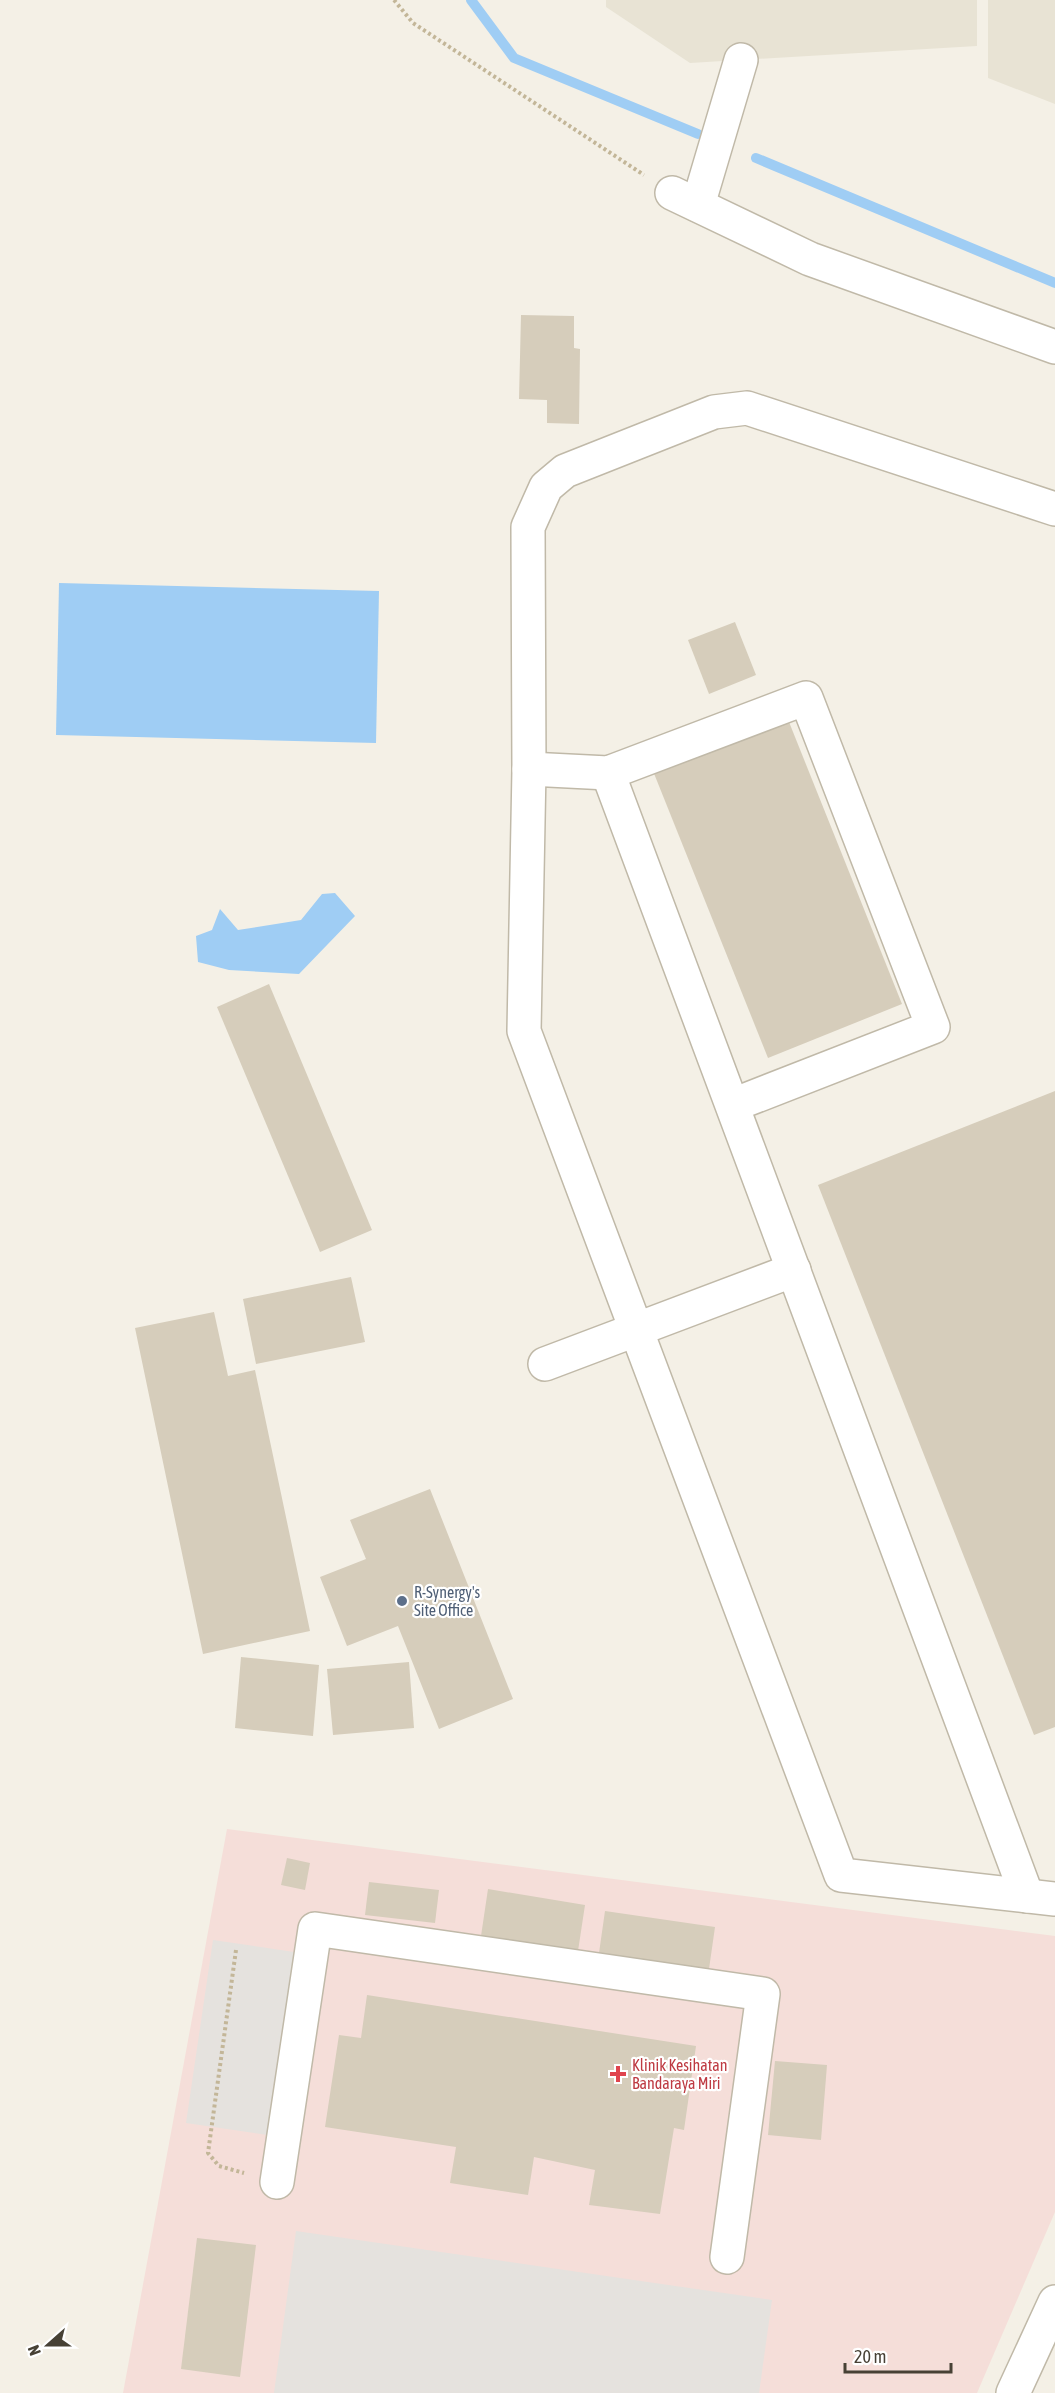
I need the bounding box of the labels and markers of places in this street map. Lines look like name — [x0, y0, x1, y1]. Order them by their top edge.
place label: R-Synergy's Site Office — [414, 1583, 481, 1619]
marker: R-Synergy's Site Office — [395, 1594, 409, 1608]
place label: Klinik Kesihatan Bandaraya Miri — [632, 2056, 728, 2093]
marker: Klinik Kesihatan Bandaraya Miri — [609, 2065, 627, 2083]

